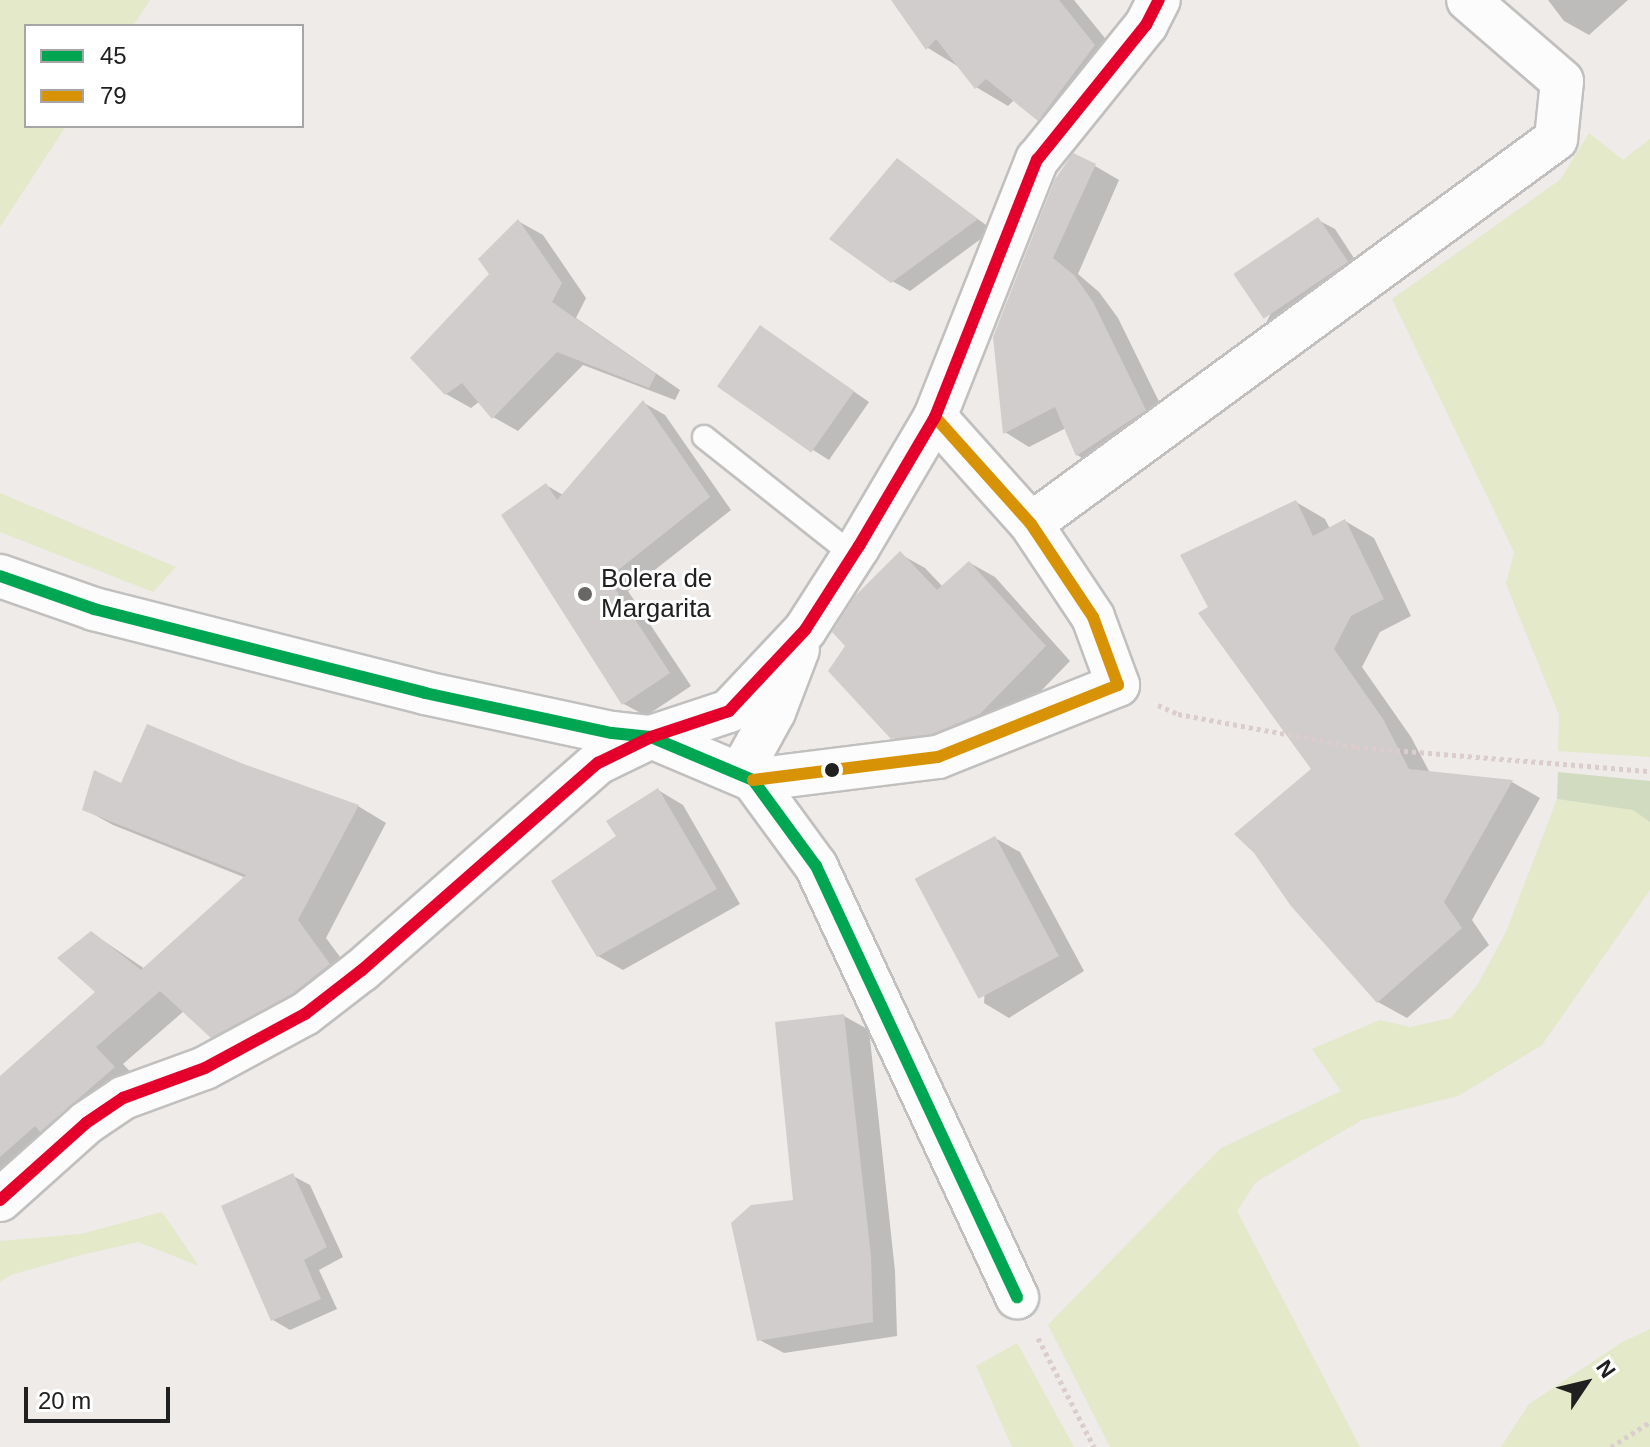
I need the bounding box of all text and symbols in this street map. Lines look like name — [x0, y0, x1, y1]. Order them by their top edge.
legend — [24, 24, 304, 128]
text: 45 — [100, 42, 127, 69]
text: 79 — [100, 82, 127, 109]
place label: Bolera de Margarita — [601, 563, 712, 624]
marker: Bolera de Margarita — [576, 585, 594, 603]
unlabelled marker — [824, 762, 840, 778]
north arrow — [1546, 1343, 1626, 1423]
text: N — [1591, 1355, 1621, 1383]
scale bar — [28, 1371, 174, 1421]
text: 20 m — [38, 1387, 91, 1414]

